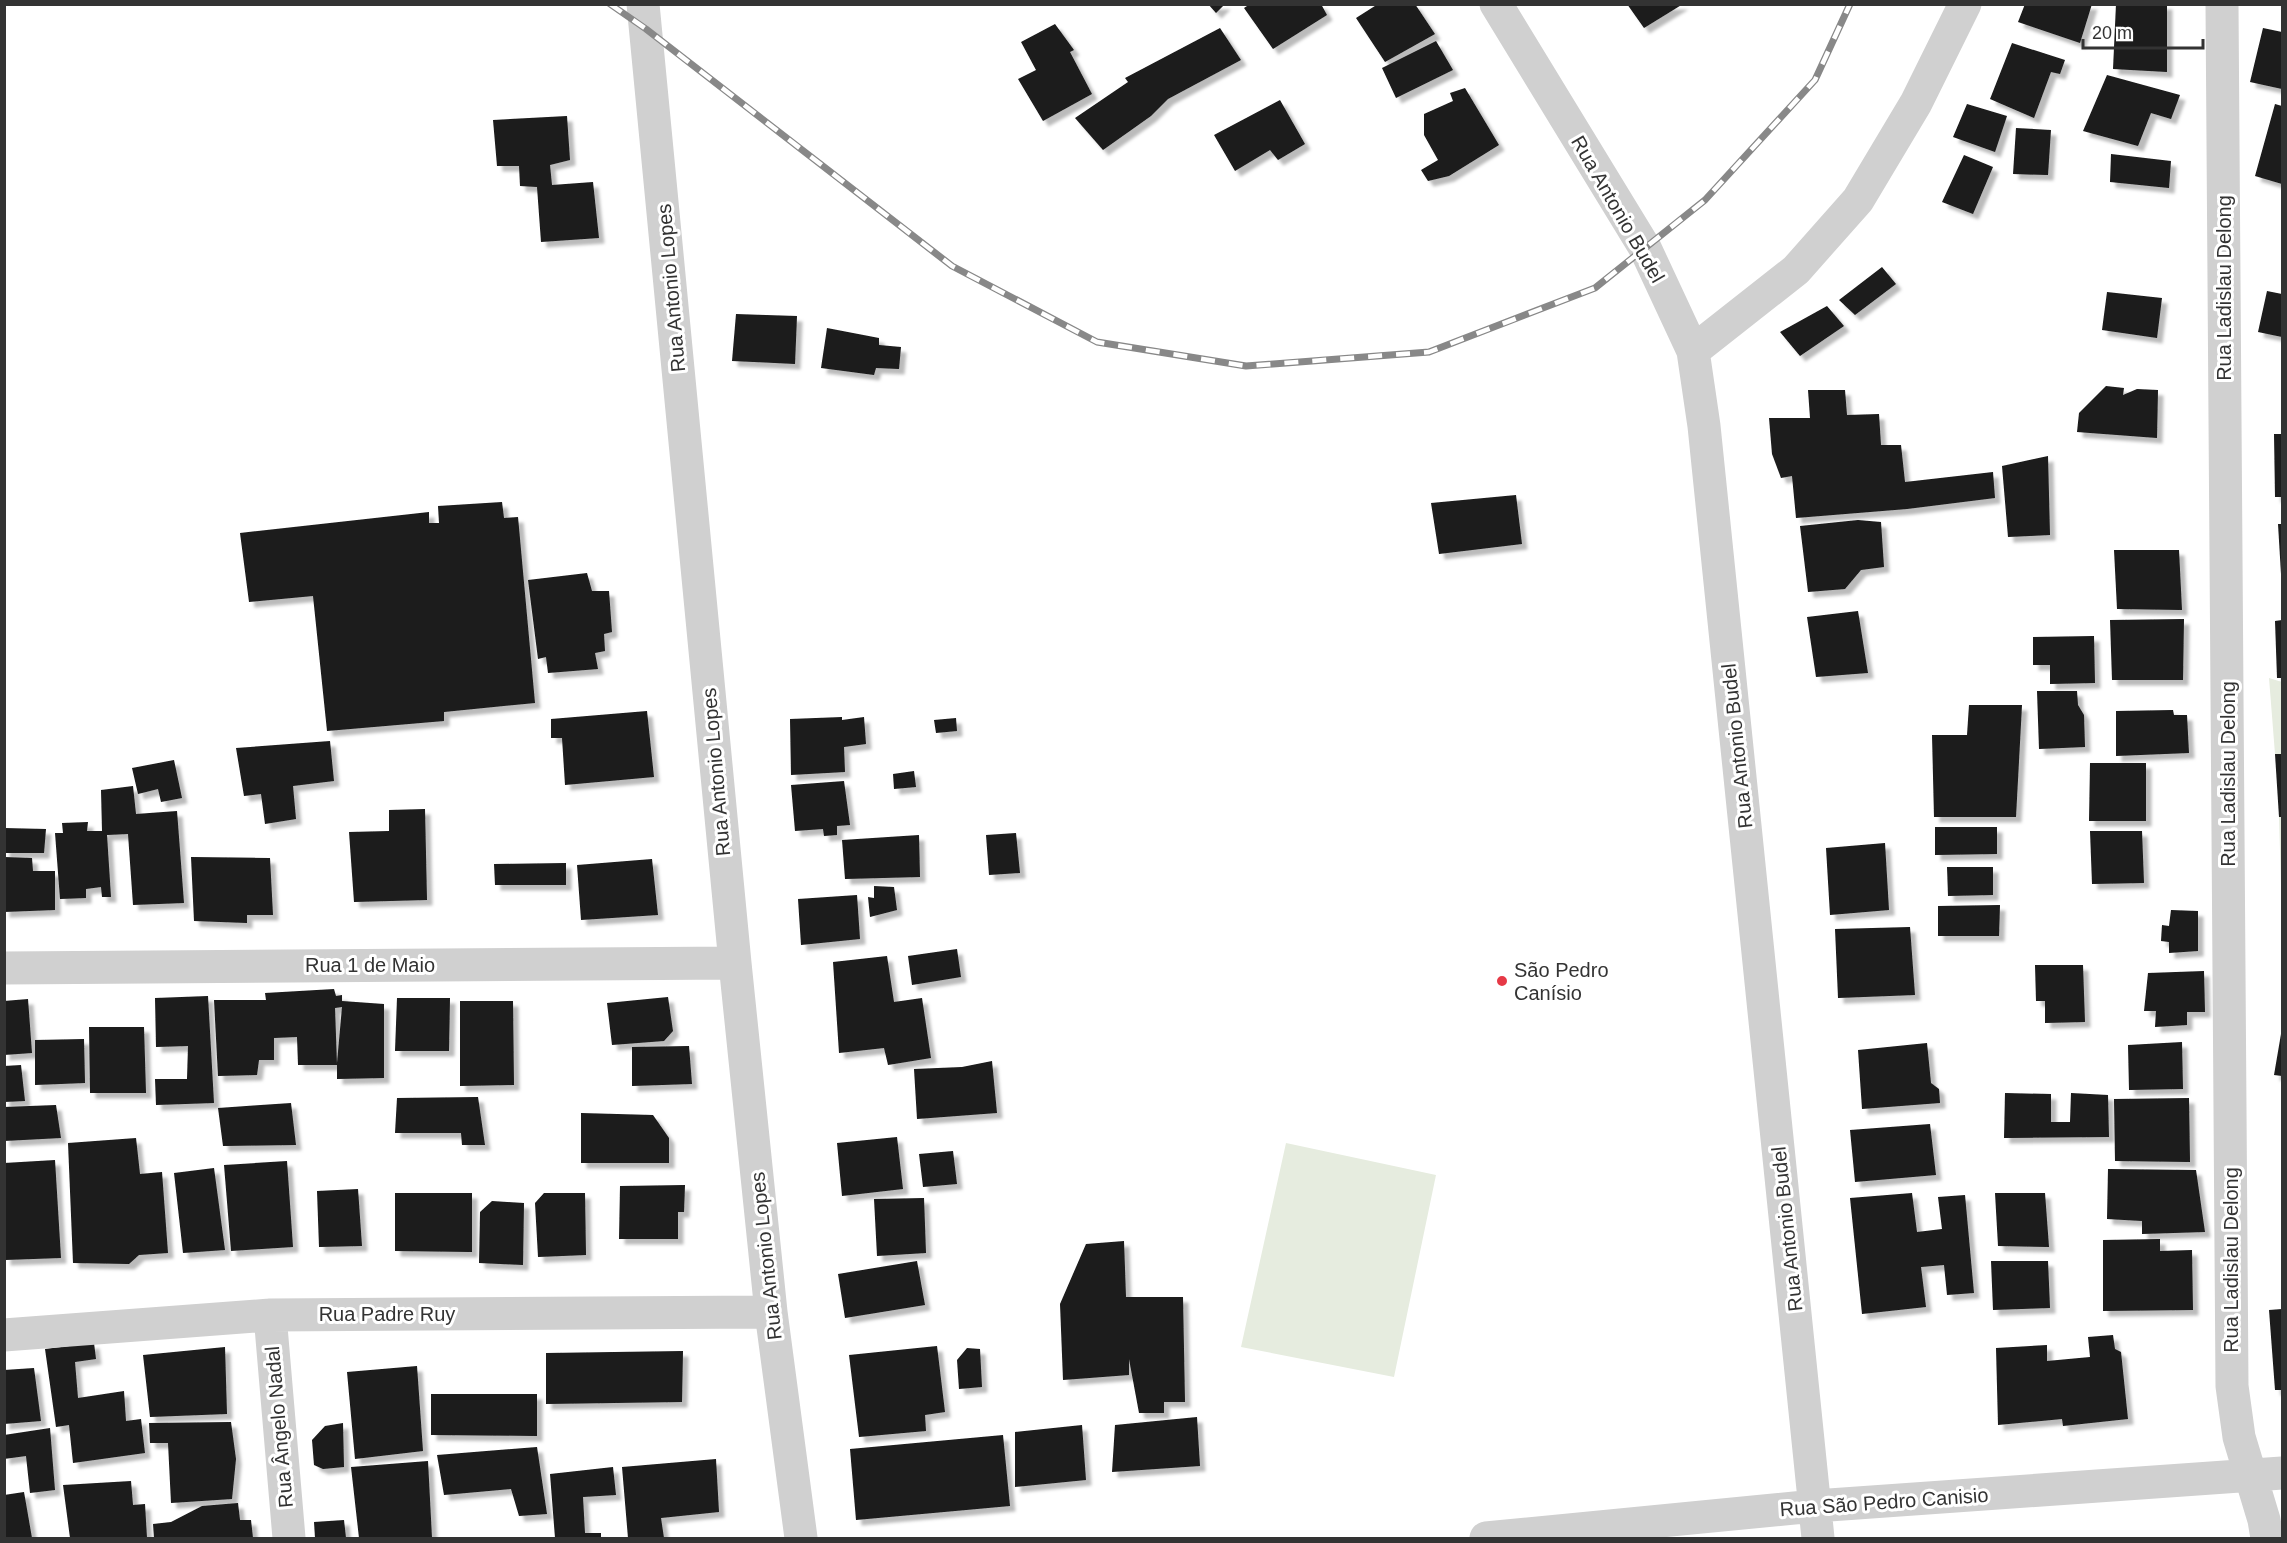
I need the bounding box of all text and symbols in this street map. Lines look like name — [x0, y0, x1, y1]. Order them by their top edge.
scale bar — [2083, 12, 2203, 50]
text: 20 m — [2092, 23, 2132, 43]
street label: Rua Antonio Budel — [1567, 132, 1669, 286]
street label: Rua Ladislau Delong — [2213, 195, 2235, 381]
street label: Rua Antonio Lopes — [653, 203, 689, 373]
street label: Rua Antonio Budel — [1717, 662, 1757, 830]
street label: Rua Ladislau Delong — [2217, 681, 2239, 867]
street label: Rua Antonio Lopes — [698, 687, 734, 857]
street label: Rua 1 de Maio — [305, 954, 435, 976]
place label: São Pedro Canísio — [1514, 959, 1609, 1004]
marker: São Pedro Canísio — [1495, 974, 1509, 988]
street label: Rua Antonio Budel — [1767, 1145, 1807, 1313]
street label: Rua Ladislau Delong — [2220, 1167, 2242, 1353]
street label: Rua Antonio Lopes — [746, 1171, 786, 1341]
street label: Rua Padre Ruy — [319, 1303, 455, 1325]
street label: Rua Ângelo Nadal — [261, 1345, 297, 1509]
street label: Rua São Pedro Canisio — [1779, 1484, 1989, 1520]

